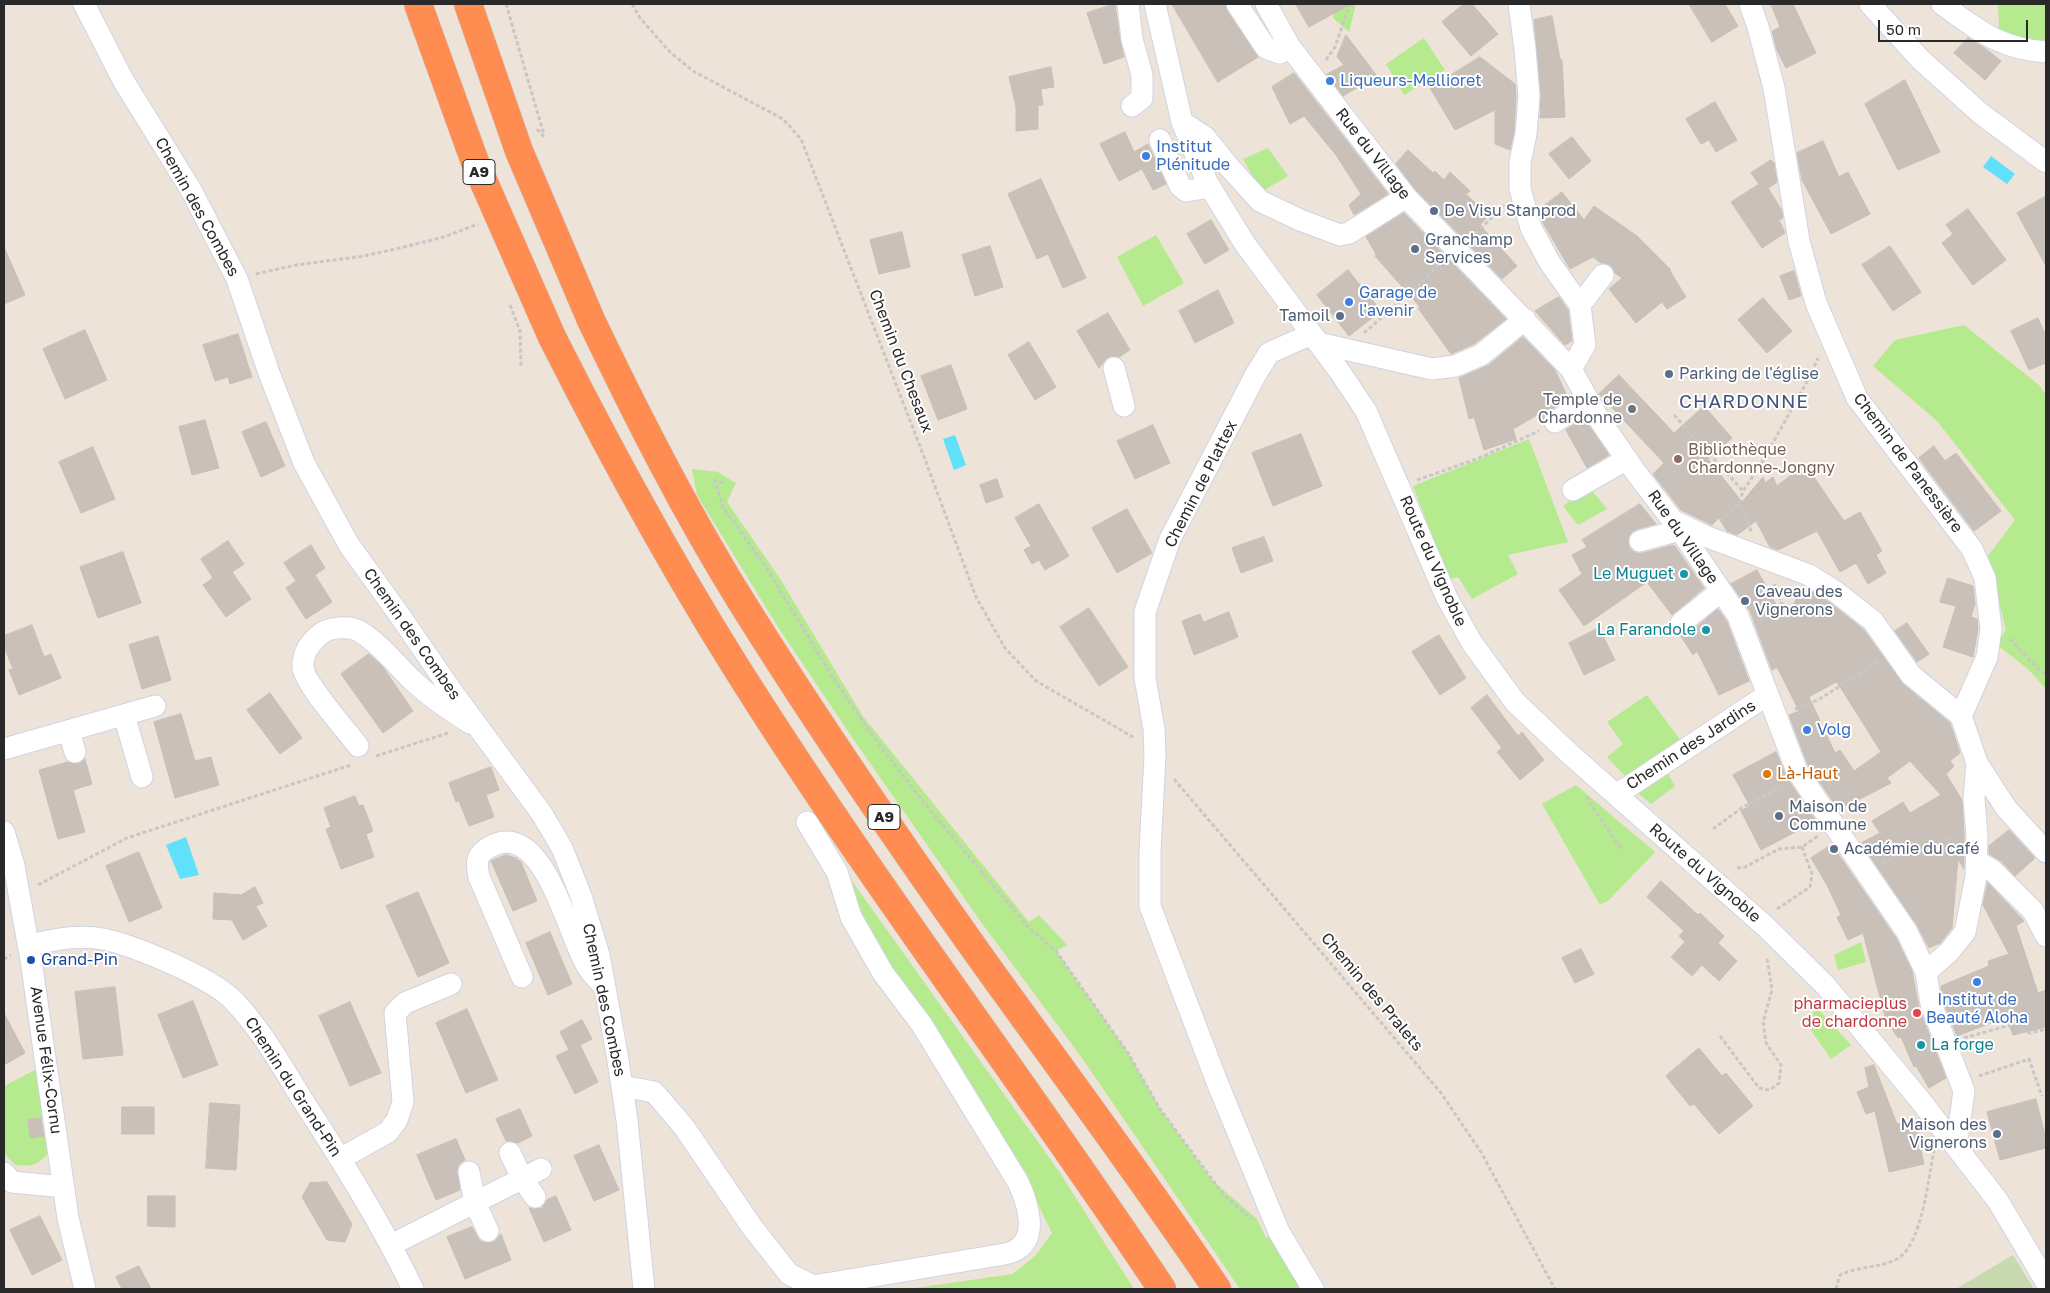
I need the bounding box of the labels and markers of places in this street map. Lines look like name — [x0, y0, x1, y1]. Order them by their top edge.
place label: Liqueurs-Mellioret — [1340, 71, 1482, 91]
marker: Liqueurs-Mellioret — [1324, 75, 1336, 87]
place label: Institut Plénitude — [1156, 137, 1230, 175]
marker: Institut Plénitude — [1140, 150, 1152, 162]
place label: De Visu Stanprod — [1444, 201, 1576, 221]
marker: De Visu Stanprod — [1428, 205, 1440, 217]
place label: Granchamp Services — [1425, 230, 1513, 268]
marker: Granchamp Services — [1409, 243, 1421, 255]
place label: Garage de l'avenir — [1359, 283, 1437, 321]
marker: Garage de l'avenir — [1343, 296, 1355, 308]
place label: Tamoil — [1279, 306, 1330, 326]
marker: Tamoil — [1334, 310, 1346, 322]
place label: Parking de l'église — [1679, 364, 1819, 384]
marker: Parking de l'église — [1663, 368, 1675, 380]
place label: Temple de Chardonne — [1538, 390, 1622, 428]
marker: Temple de Chardonne — [1626, 403, 1638, 415]
place label: Bibliothèque Chardonne-Jongny — [1688, 440, 1835, 478]
marker: Bibliothèque Chardonne-Jongny — [1672, 453, 1684, 465]
place label: Le Muguet — [1593, 564, 1674, 584]
marker: Le Muguet — [1678, 568, 1690, 580]
place label: Caveau des Vignerons — [1755, 582, 1843, 620]
marker: Caveau des Vignerons — [1739, 595, 1751, 607]
place label: La Farandole — [1597, 620, 1696, 640]
marker: La Farandole — [1700, 624, 1712, 636]
place label: Volg — [1817, 720, 1851, 740]
marker: Volg — [1801, 724, 1813, 736]
place label: Là-Haut — [1777, 764, 1839, 784]
marker: Là-Haut — [1761, 768, 1773, 780]
place label: Maison de Commune — [1789, 797, 1867, 835]
marker: Maison de Commune — [1773, 810, 1785, 822]
place label: Académie du café — [1844, 839, 1979, 859]
marker: Académie du café — [1828, 843, 1840, 855]
place label: Grand-Pin — [41, 950, 118, 970]
marker: Grand-Pin — [25, 954, 37, 966]
marker: Institut de Beauté Aloha — [1971, 976, 1983, 988]
place label: Institut de Beauté Aloha — [1926, 990, 2028, 1028]
place label: pharmacieplus de chardonne — [1793, 994, 1907, 1032]
marker: pharmacieplus de chardonne — [1911, 1007, 1923, 1019]
place label: La forge — [1931, 1035, 1994, 1055]
marker: La forge — [1915, 1039, 1927, 1051]
place label: Maison des Vignerons — [1900, 1115, 1987, 1153]
marker: Maison des Vignerons — [1991, 1128, 2003, 1140]

